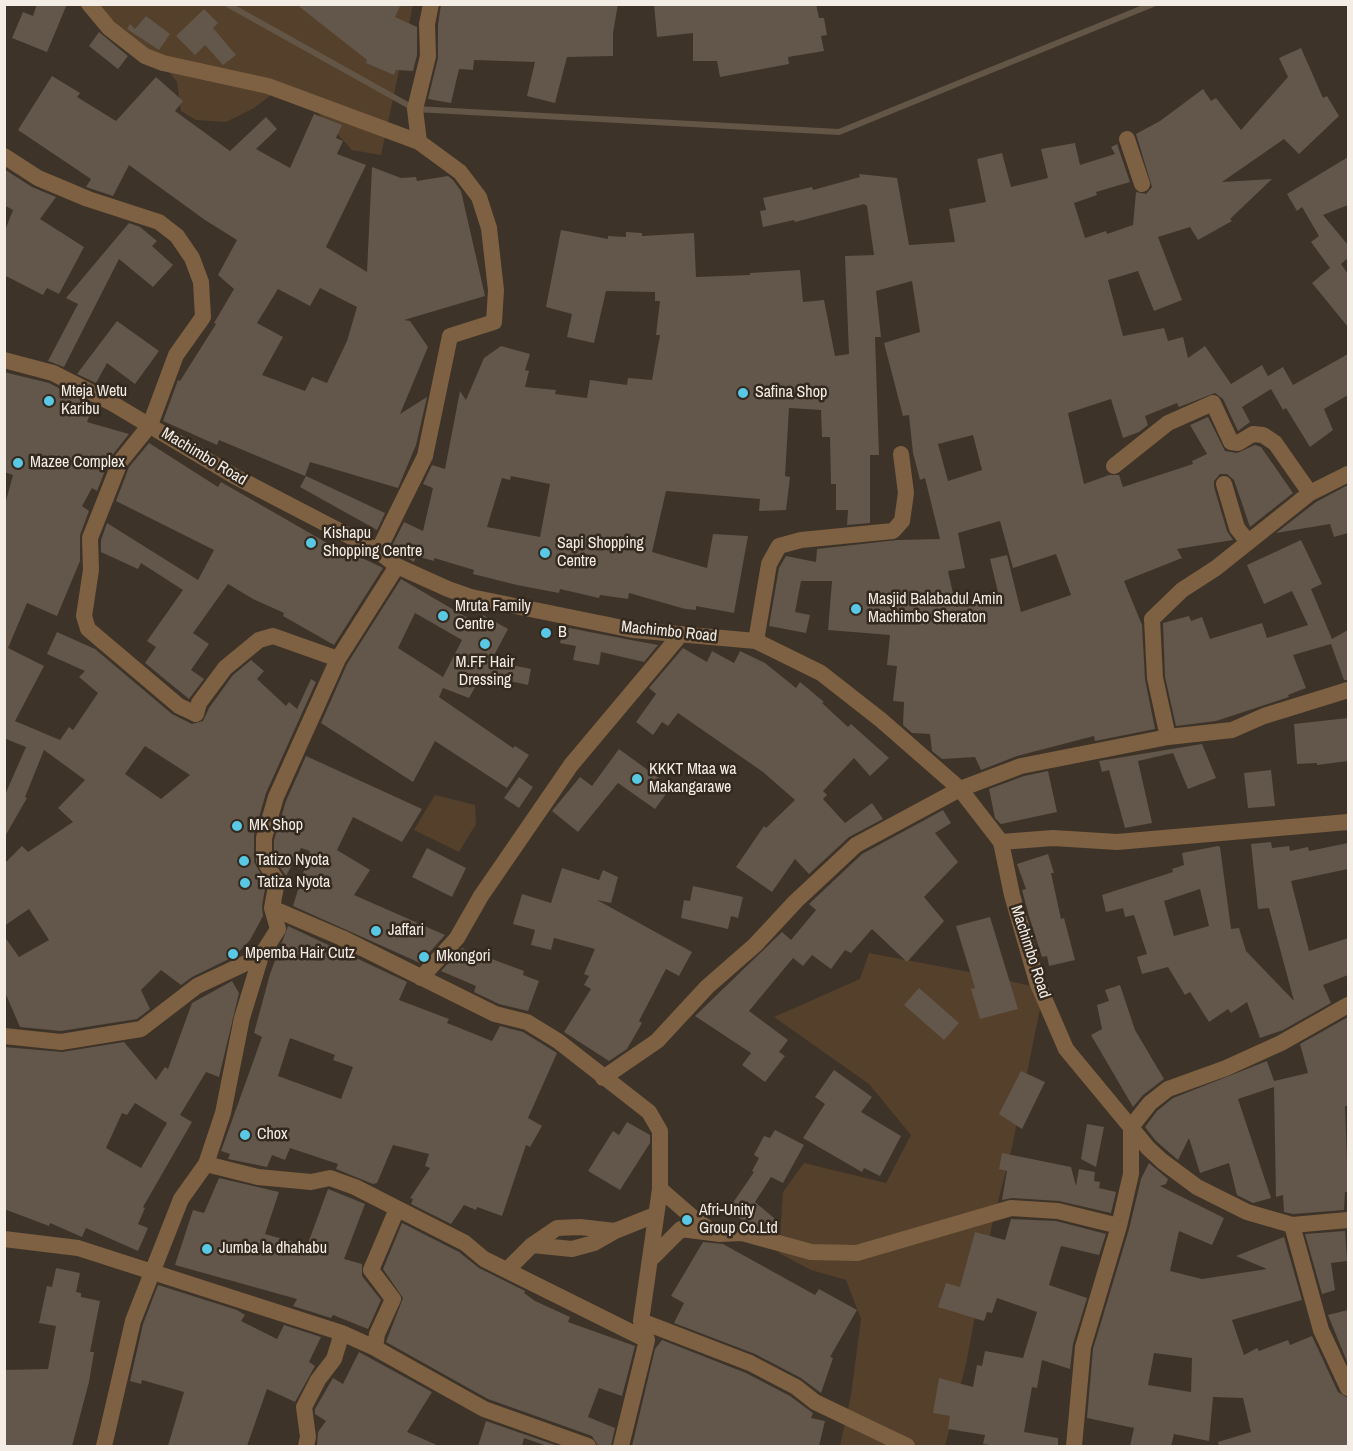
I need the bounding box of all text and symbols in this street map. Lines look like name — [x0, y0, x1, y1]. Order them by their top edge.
place label: Mteja Wetu Karibu — [61, 382, 127, 420]
place label: Safina Shop — [755, 383, 827, 403]
marker: Safina Shop — [736, 386, 750, 400]
marker: Mteja Wetu Karibu — [42, 394, 56, 408]
street label: Machimbo Road — [158, 424, 250, 490]
place label: Mazee Complex — [30, 453, 125, 473]
marker: Mazee Complex — [11, 456, 25, 470]
place label: Kishapu Shopping Centre — [323, 524, 422, 562]
place label: Sapi Shopping Centre — [557, 534, 644, 572]
marker: Kishapu Shopping Centre — [304, 536, 318, 550]
marker: Sapi Shopping Centre — [538, 546, 552, 560]
place label: Masjid Balabadul Amin Machimbo Sheraton — [868, 590, 1003, 628]
place label: Mruta Family Centre — [455, 597, 531, 635]
marker: Masjid Balabadul Amin Machimbo Sheraton — [849, 602, 863, 616]
marker: Mruta Family Centre — [436, 609, 450, 623]
street label: Machimbo Road — [620, 617, 718, 647]
place label: B — [558, 623, 567, 643]
marker: B — [539, 626, 553, 640]
marker: M.FF Hair Dressing — [478, 637, 492, 651]
place label: M.FF Hair Dressing — [455, 653, 515, 691]
place label: KKKT Mtaa wa Makangarawe — [649, 760, 737, 798]
marker: KKKT Mtaa wa Makangarawe — [630, 772, 644, 786]
place label: MK Shop — [249, 816, 303, 836]
marker: MK Shop — [230, 819, 244, 833]
place label: Tatizo Nyota — [256, 851, 329, 871]
marker: Tatizo Nyota — [237, 854, 251, 868]
place label: Tatiza Nyota — [257, 873, 330, 893]
marker: Tatiza Nyota — [238, 876, 252, 890]
street label: Machimbo Road — [1006, 903, 1054, 1001]
place label: Jaffari — [388, 921, 424, 941]
marker: Jaffari — [369, 924, 383, 938]
place label: Mpemba Hair Cutz — [245, 944, 355, 964]
marker: Mpemba Hair Cutz — [226, 947, 240, 961]
place label: Mkongori — [436, 947, 491, 967]
marker: Mkongori — [417, 950, 431, 964]
place label: Chox — [257, 1125, 288, 1145]
marker: Chox — [238, 1128, 252, 1142]
place label: Afri-Unity Group Co.Ltd — [699, 1201, 778, 1239]
marker: Afri-Unity Group Co.Ltd — [680, 1213, 694, 1227]
place label: Jumba la dhahabu — [219, 1239, 327, 1259]
marker: Jumba la dhahabu — [200, 1242, 214, 1256]

